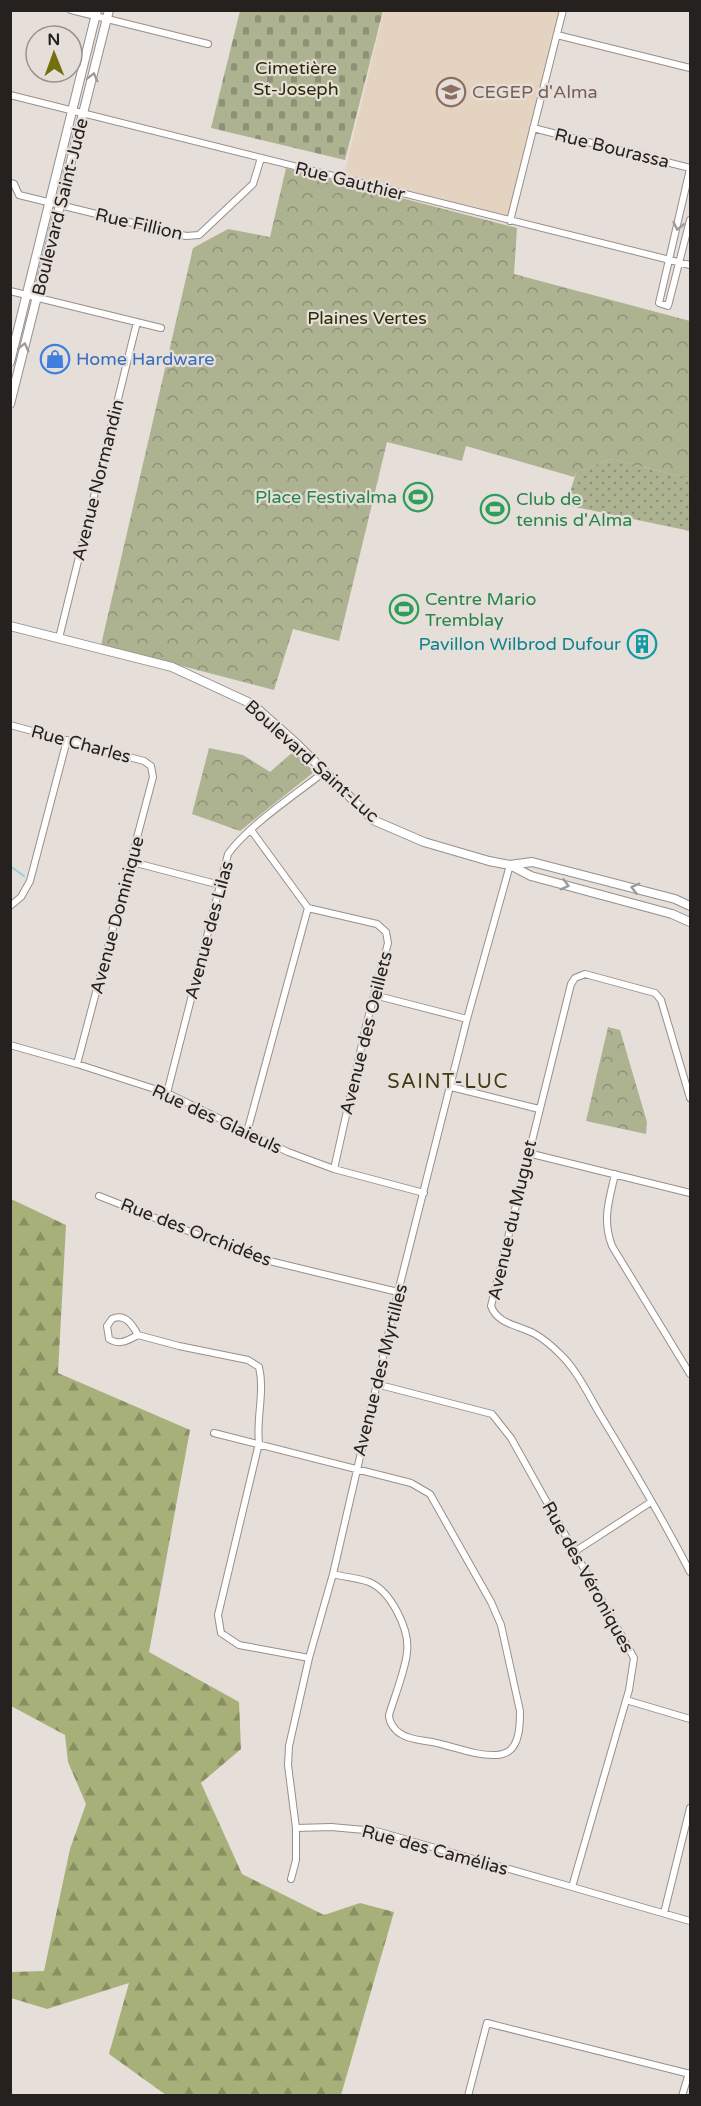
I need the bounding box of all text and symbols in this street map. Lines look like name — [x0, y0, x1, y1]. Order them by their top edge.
north arrow — [24, 24, 84, 84]
text: N — [47, 30, 60, 50]
park label: Cimetière St-Joseph — [253, 57, 339, 100]
one-way arrow — [85, 72, 98, 82]
school or university icon: CEGEP d'Alma — [435, 76, 467, 108]
place label: CEGEP d'Alma — [472, 81, 598, 103]
street label: Boulevard Saint-Jude — [27, 116, 93, 298]
street label: Rue Bourassa — [552, 123, 672, 173]
street label: Rue Gauthier — [293, 157, 407, 205]
street label: Rue Fillion — [93, 203, 185, 245]
one-way arrow — [672, 220, 685, 230]
park label: Plaines Vertes — [307, 307, 427, 329]
one-way arrow — [17, 343, 30, 353]
shop icon: Home Hardware — [39, 343, 71, 375]
place label: Home Hardware — [76, 348, 214, 370]
street label: Avenue Normandin — [67, 397, 129, 563]
sports icon: Place Festivalma — [402, 481, 434, 513]
place label: Place Festivalma — [255, 486, 397, 508]
place label: Club de tennis d'Alma — [516, 488, 632, 531]
sports icon: Club de tennis d'Alma — [479, 493, 511, 525]
place label: Centre Mario Tremblay — [425, 588, 536, 631]
sports icon: Centre Mario Tremblay — [388, 593, 420, 625]
building icon: Pavillon Wilbrod Dufour — [626, 628, 658, 660]
place label: Pavillon Wilbrod Dufour — [418, 633, 621, 655]
street label: Boulevard Saint-Luc — [240, 695, 384, 827]
street label: Rue Charles — [29, 720, 133, 768]
street label: Avenue Dominique — [85, 834, 149, 996]
street label: Avenue des Lilas — [180, 859, 238, 1001]
one-way arrow — [559, 878, 570, 890]
one-way arrow — [630, 883, 640, 896]
street label: Avenue des Oeillets — [335, 949, 397, 1117]
district label: SAINT-LUC — [387, 1070, 509, 1094]
street label: Rue des Glaieuls — [149, 1079, 285, 1159]
street label: Avenue du Muguet — [483, 1138, 541, 1302]
street label: Rue des Orchidées — [117, 1193, 275, 1271]
street label: Avenue des Myrtilles — [348, 1282, 412, 1458]
street label: Rue des Véroniques — [537, 1498, 639, 1656]
street label: Rue des Camélias — [359, 1820, 511, 1880]

